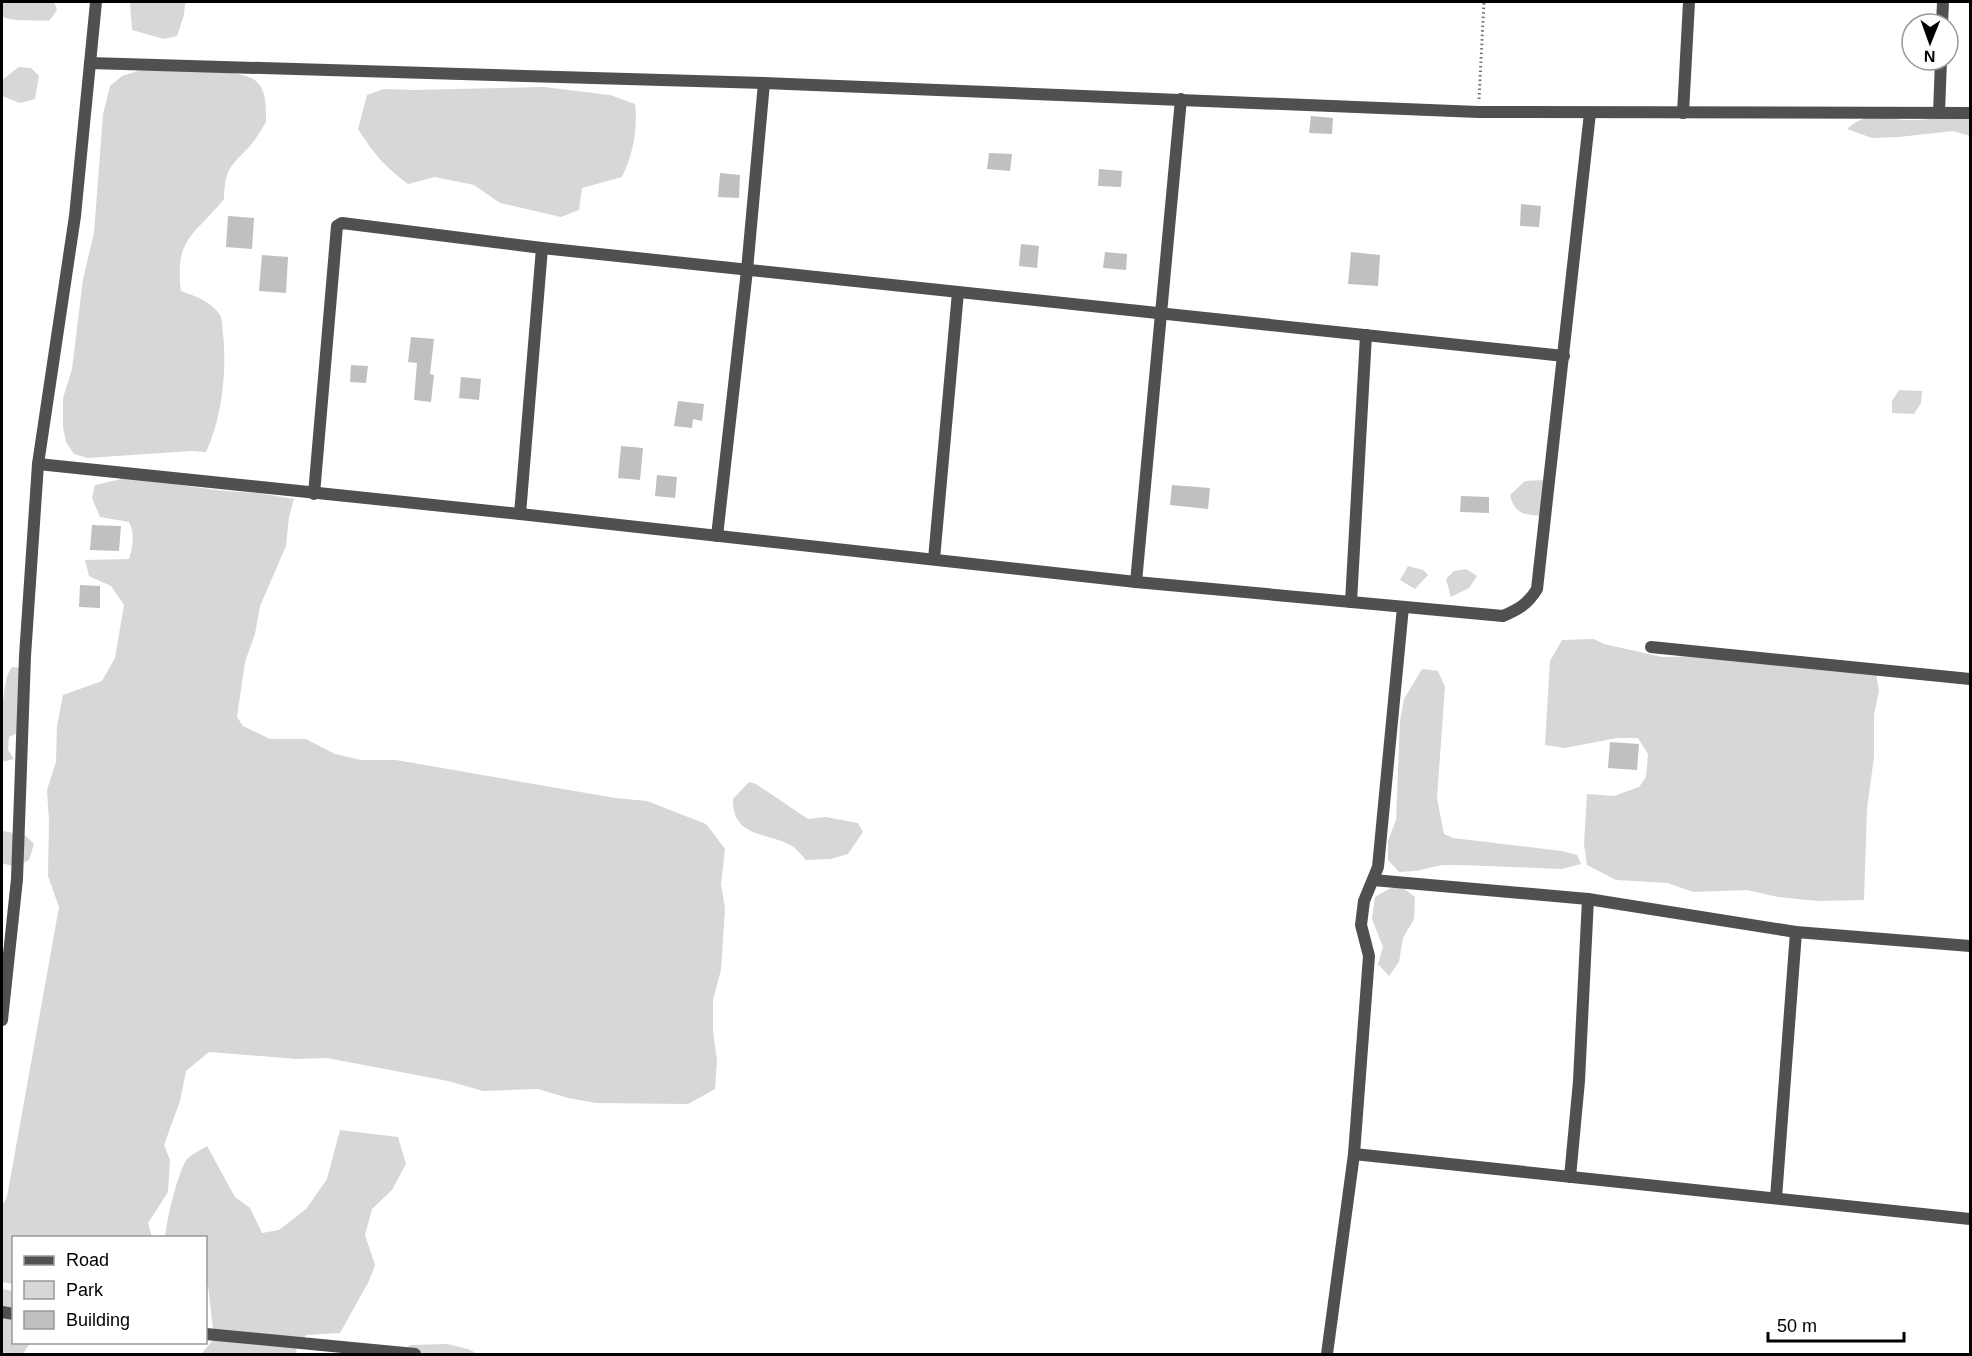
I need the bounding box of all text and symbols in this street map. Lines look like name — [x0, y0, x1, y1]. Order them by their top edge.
north arrow — [1900, 12, 1960, 72]
text: N — [1924, 48, 1936, 65]
legend — [12, 1236, 207, 1344]
text: Road — [66, 1250, 109, 1270]
text: Park — [66, 1280, 104, 1300]
scale bar — [1768, 1305, 1904, 1343]
text: Building — [66, 1310, 130, 1330]
text: 50 m — [1777, 1316, 1817, 1336]

